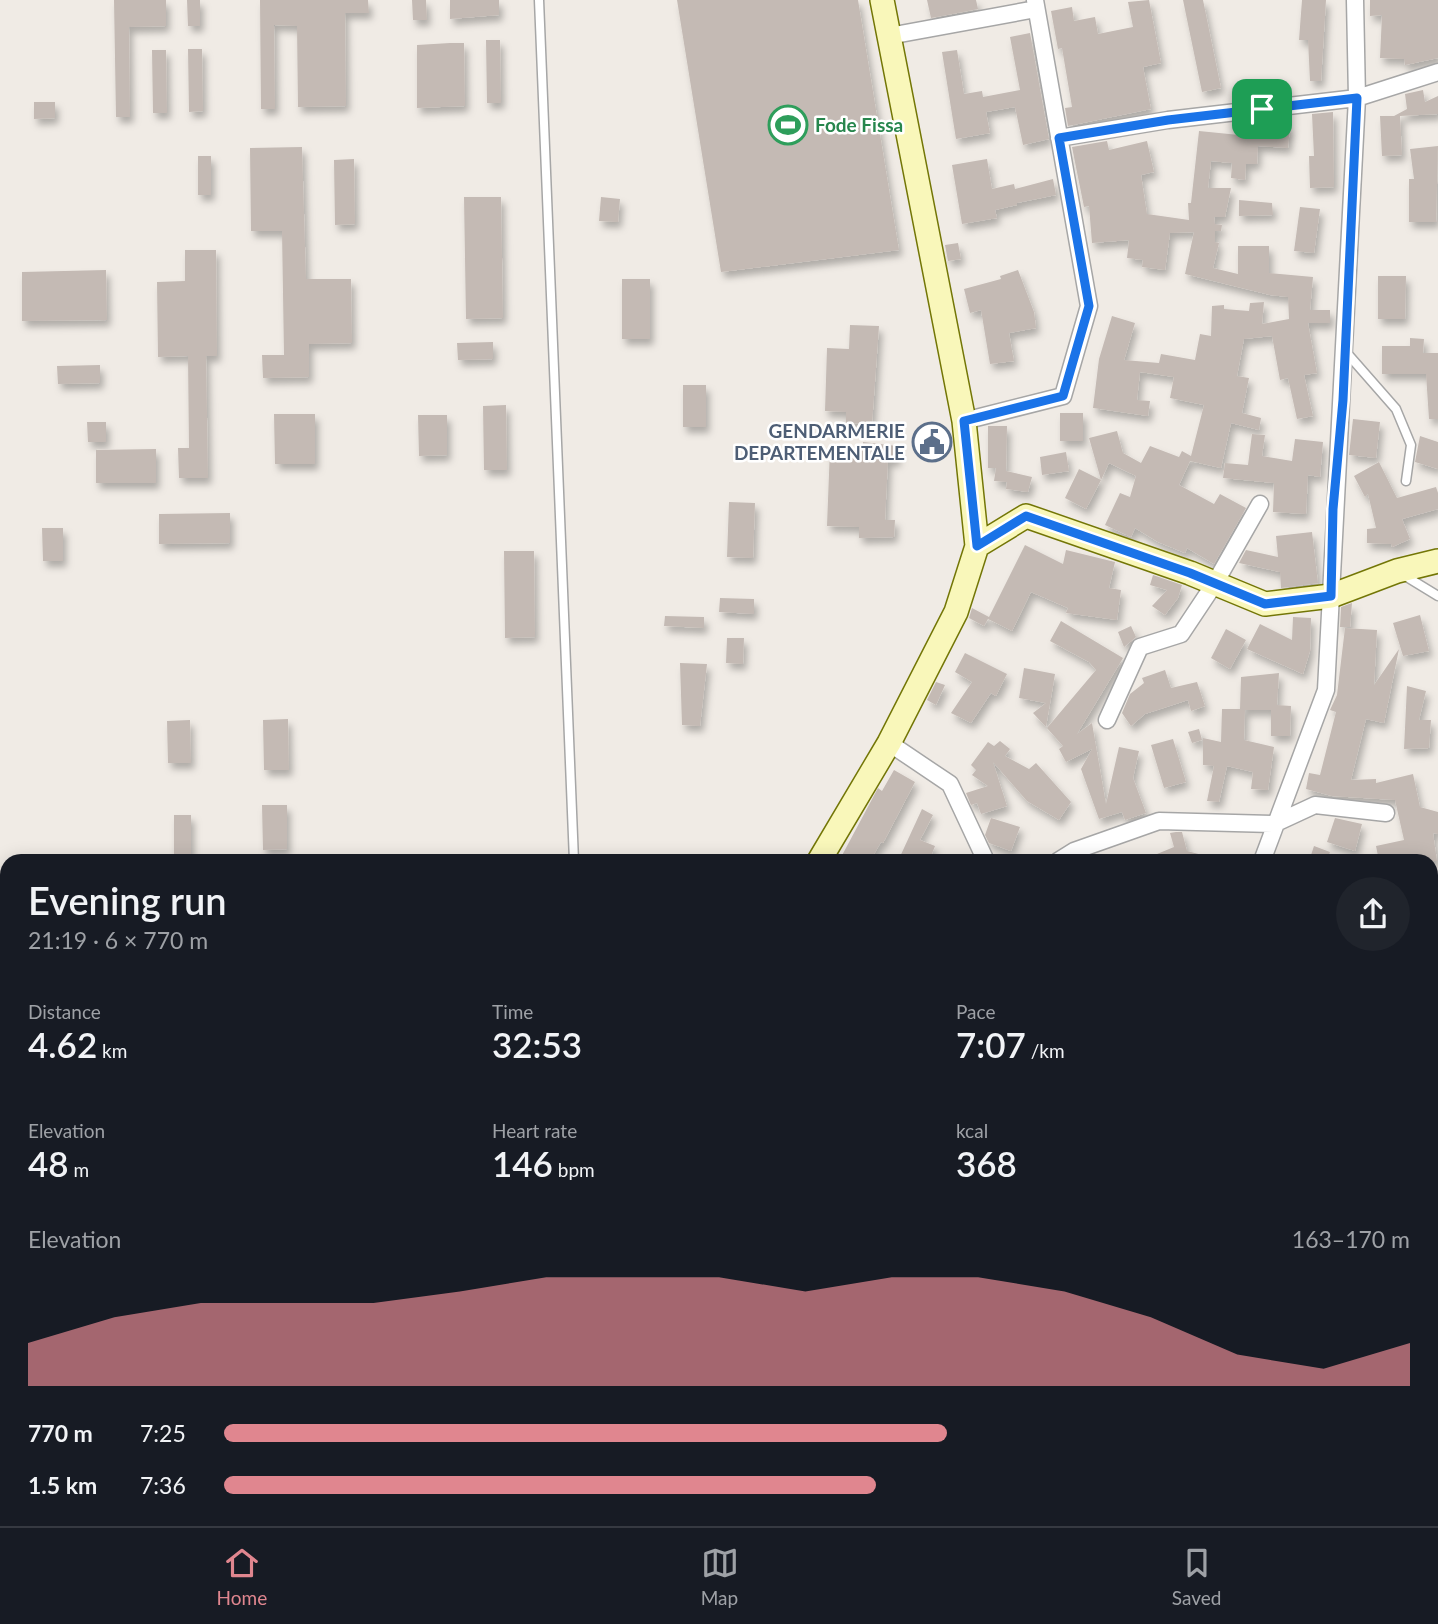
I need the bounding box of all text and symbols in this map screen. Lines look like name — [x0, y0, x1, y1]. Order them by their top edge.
pin — [1232, 79, 1292, 139]
icon: arrive — [1243, 90, 1281, 128]
sports icon: Fode Fissa — [767, 104, 809, 146]
place label: Fode Fissa — [815, 113, 903, 136]
place label: GENDARMERIE DEPARTEMENTALE — [734, 419, 905, 464]
public building icon: GENDARMERIE DEPARTEMENTALE — [911, 421, 953, 463]
text: Evening run — [28, 877, 227, 923]
button: share — [1336, 877, 1410, 951]
text: 21:19 · 6 × 770 m — [28, 926, 208, 954]
text: Distance — [28, 1000, 101, 1023]
text: Time — [492, 1000, 533, 1023]
text: Pace — [956, 1000, 995, 1023]
text: 4.62 — [28, 1023, 97, 1065]
text: 32:53 — [492, 1023, 582, 1065]
text: 7:07 — [956, 1023, 1026, 1065]
text: km — [97, 1039, 127, 1062]
text: /km — [1026, 1039, 1065, 1062]
text: Elevation — [28, 1119, 105, 1142]
text: Heart rate — [492, 1119, 577, 1142]
text: kcal — [956, 1119, 988, 1142]
text: 48 — [28, 1142, 69, 1184]
text: 146 — [492, 1142, 553, 1184]
text: 368 — [956, 1142, 1017, 1184]
text: m — [69, 1158, 89, 1181]
text: bpm — [553, 1158, 595, 1181]
text: Elevation — [28, 1225, 121, 1253]
text: 163–170 m — [1292, 1225, 1410, 1253]
text: 770 m — [28, 1419, 93, 1447]
text: 7:25 — [140, 1419, 186, 1447]
text: 1.5 km — [28, 1471, 97, 1499]
text: 7:36 — [140, 1471, 186, 1499]
tab: Home — [217, 1544, 267, 1609]
tab: Map — [701, 1544, 739, 1609]
tab: Saved — [1172, 1544, 1221, 1609]

